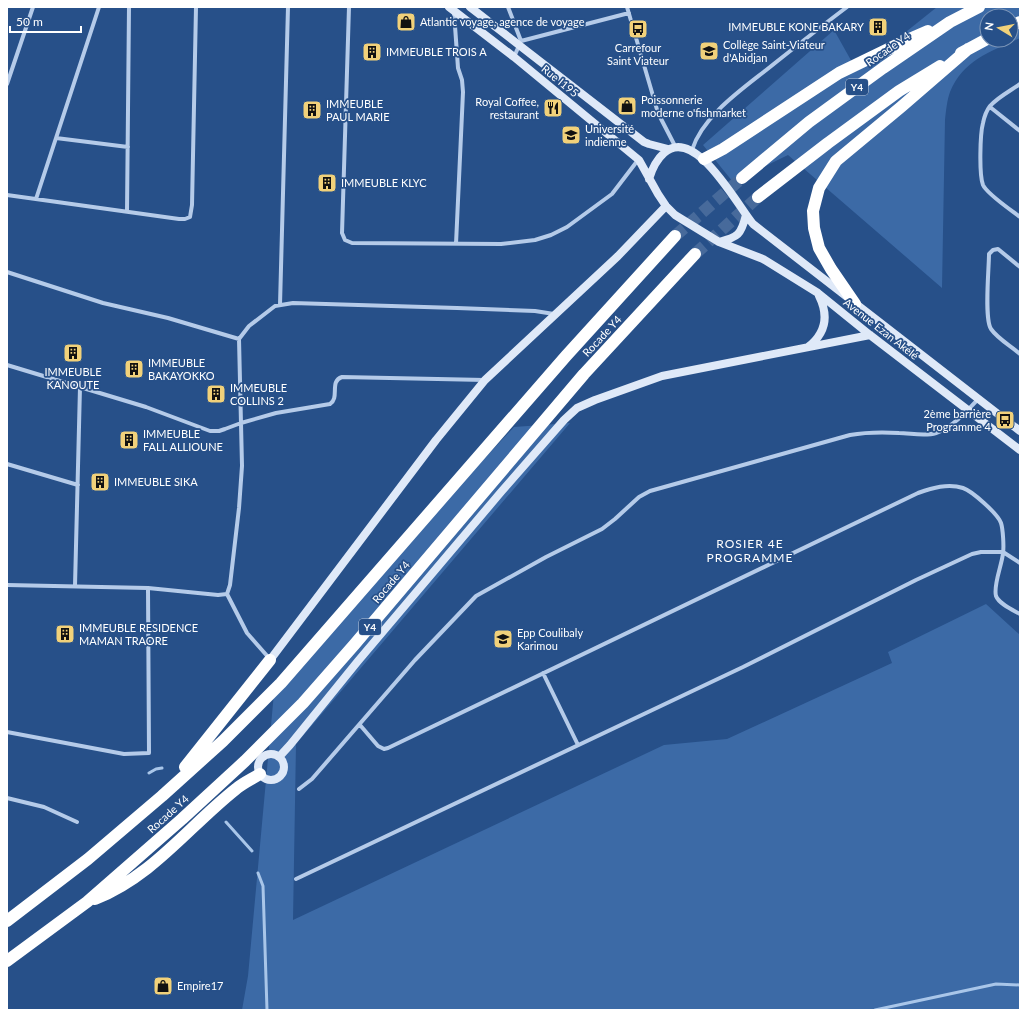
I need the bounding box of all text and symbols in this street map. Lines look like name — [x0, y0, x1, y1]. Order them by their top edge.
scale bar — [10, 8, 81, 34]
north arrow — [979, 8, 1019, 48]
shop icon: Atlantic voyage, agence de voyage — [395, 11, 417, 33]
text: 50 m — [16, 14, 43, 29]
place label: Atlantic voyage, agence de voyage — [420, 15, 585, 28]
building icon: IMMEUBLE KONE BAKARY — [867, 16, 889, 38]
bus stop icon: Carrefour Saint Viateur — [627, 18, 649, 40]
place label: IMMEUBLE KONE BAKARY — [728, 20, 864, 33]
text: N — [982, 21, 996, 31]
street label: Rocade Y4 — [863, 28, 913, 69]
place label: Collège Saint-Viateur d'Abidjan — [723, 38, 825, 64]
school or university icon: Collège Saint-Viateur d'Abidjan — [698, 40, 720, 62]
building icon: IMMEUBLE TROIS A — [361, 41, 383, 63]
place label: Carrefour Saint Viateur — [607, 41, 669, 67]
place label: IMMEUBLE TROIS A — [386, 45, 487, 58]
street label: Rue I195 — [539, 62, 581, 99]
road number: Y4 — [846, 79, 868, 95]
place label: Poissonnerie moderne o'fishmarket — [641, 93, 746, 119]
place label: Royal Coffee, restaurant — [475, 95, 539, 121]
shop icon: Poissonnerie moderne o'fishmarket — [616, 95, 638, 117]
place label: IMMEUBLE PAUL MARIE — [326, 97, 390, 123]
restaurant icon: Royal Coffee, restaurant — [542, 97, 564, 119]
building icon: IMMEUBLE PAUL MARIE — [301, 99, 323, 121]
place label: Université indienne — [585, 122, 634, 148]
school or university icon: Université indienne — [560, 124, 582, 146]
building icon: IMMEUBLE KLYC — [316, 172, 338, 194]
place label: IMMEUBLE KLYC — [341, 176, 427, 189]
street label: Avenue Ezan Akélé — [841, 295, 922, 362]
street label: Rocade Y4 — [579, 312, 624, 359]
building icon: IMMEUBLE KANOUTE — [62, 342, 84, 364]
place label: IMMEUBLE BAKAYOKKO — [148, 356, 215, 382]
building icon: IMMEUBLE BAKAYOKKO — [123, 358, 145, 380]
place label: IMMEUBLE KANOUTE — [44, 365, 102, 391]
place label: IMMEUBLE COLLINS 2 — [230, 381, 287, 407]
building icon: IMMEUBLE COLLINS 2 — [205, 383, 227, 405]
place label: 2ème barrière Programme 4 — [923, 407, 992, 433]
bus stop icon: 2ème barrière Programme 4 — [994, 409, 1016, 431]
place label: IMMEUBLE FALL ALLIOUNE — [143, 427, 223, 453]
building icon: IMMEUBLE FALL ALLIOUNE — [118, 429, 140, 451]
building icon: IMMEUBLE SIKA — [89, 471, 111, 493]
place label: IMMEUBLE SIKA — [114, 475, 198, 488]
district label: ROSIER 4E PROGRAMME — [707, 536, 793, 565]
street label: Rocade Y4 — [369, 557, 412, 605]
road number: Y4 — [359, 619, 381, 635]
place label: IMMEUBLE RESIDENCE MAMAN TRAORE — [79, 621, 198, 647]
building icon: IMMEUBLE RESIDENCE MAMAN TRAORE — [54, 623, 76, 645]
place label: Epp Coulibaly Karimou — [517, 626, 583, 652]
school or university icon: Epp Coulibaly Karimou — [492, 628, 514, 650]
street label: Rocade Y4 — [144, 791, 191, 836]
shop icon: Empire17 — [152, 975, 174, 997]
place label: Empire17 — [177, 979, 223, 992]

